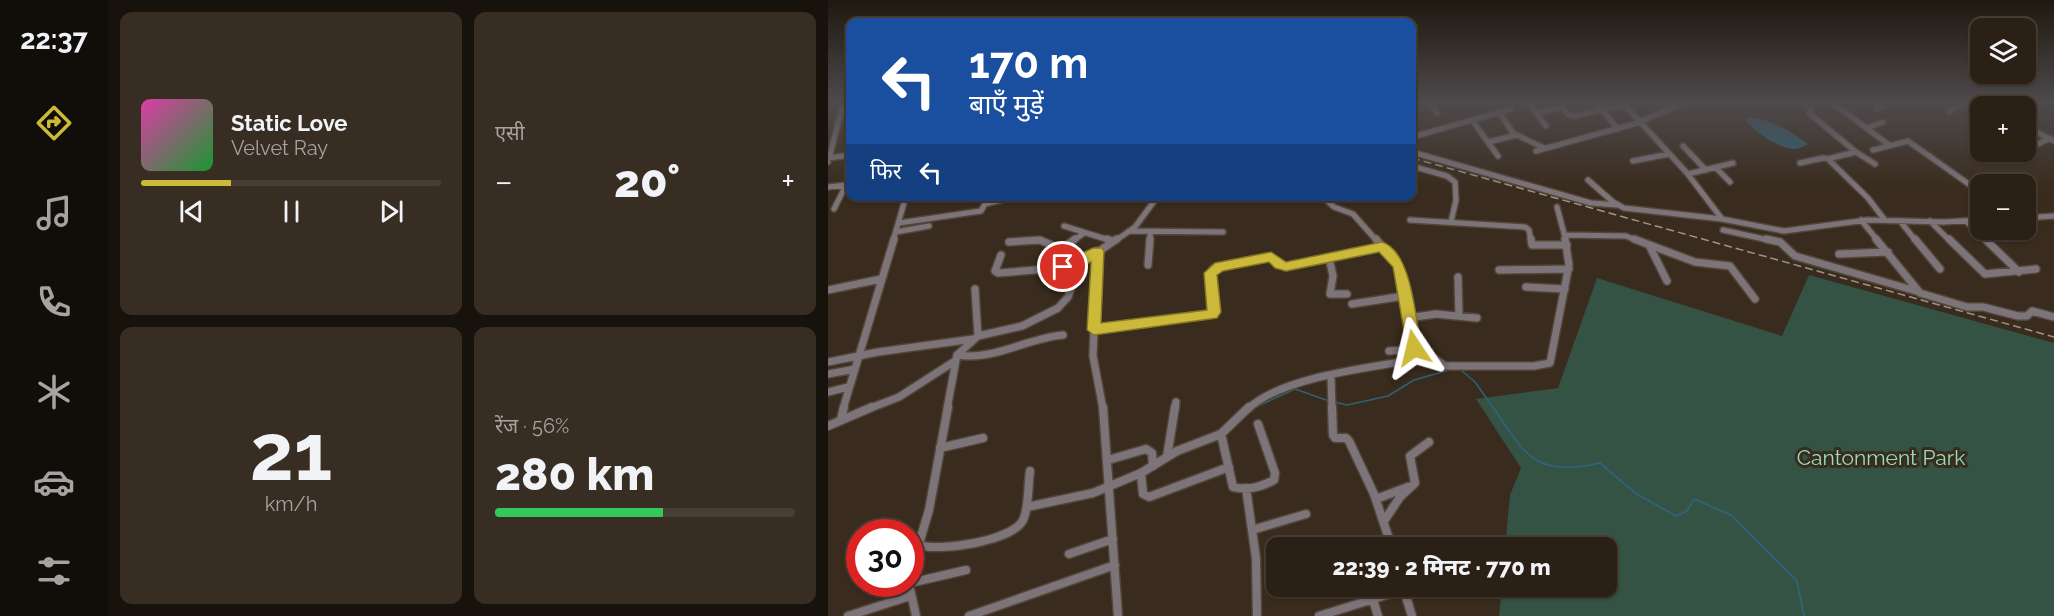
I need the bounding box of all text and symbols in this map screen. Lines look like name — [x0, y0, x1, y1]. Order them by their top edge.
map controls — [1970, 18, 2036, 240]
button: layers — [1970, 18, 2036, 84]
text: 22:37 — [20, 24, 88, 55]
text: 170 m — [969, 39, 1088, 88]
icon: left — [870, 42, 948, 120]
text: बाएँ मुड़ें — [969, 89, 1044, 120]
button: + — [1970, 96, 2036, 162]
icon: directions — [33, 102, 75, 144]
text: Static Love — [231, 110, 348, 136]
text: एसी — [495, 121, 525, 145]
text: Velvet Ray — [231, 136, 328, 160]
text: 20° — [614, 155, 680, 208]
icon: left — [914, 156, 947, 189]
text: फिर — [870, 158, 902, 184]
text: − — [495, 162, 513, 201]
text: + — [781, 162, 795, 201]
button: − — [1970, 174, 2036, 240]
icon: music — [33, 192, 75, 234]
icon: previous — [175, 195, 208, 228]
icon: pause — [275, 195, 308, 228]
icon: next — [375, 195, 408, 228]
pin — [1037, 241, 1088, 292]
icon: arrive — [1046, 250, 1079, 283]
icon: phone — [33, 281, 75, 323]
position arrow — [1382, 316, 1446, 380]
icon: climate — [33, 371, 75, 413]
text: 21 — [250, 407, 332, 498]
text: रेंज · 56% — [495, 414, 569, 438]
park label: Cantonment Park — [1797, 445, 1965, 470]
text: 280 km — [495, 448, 654, 501]
icon: car — [33, 461, 75, 503]
text: km/h — [265, 492, 317, 516]
speed limit sign: 30 — [846, 519, 924, 597]
icon: filters — [33, 550, 75, 592]
text: 22:39 · 2 मिनट · 770 m — [1332, 554, 1551, 580]

